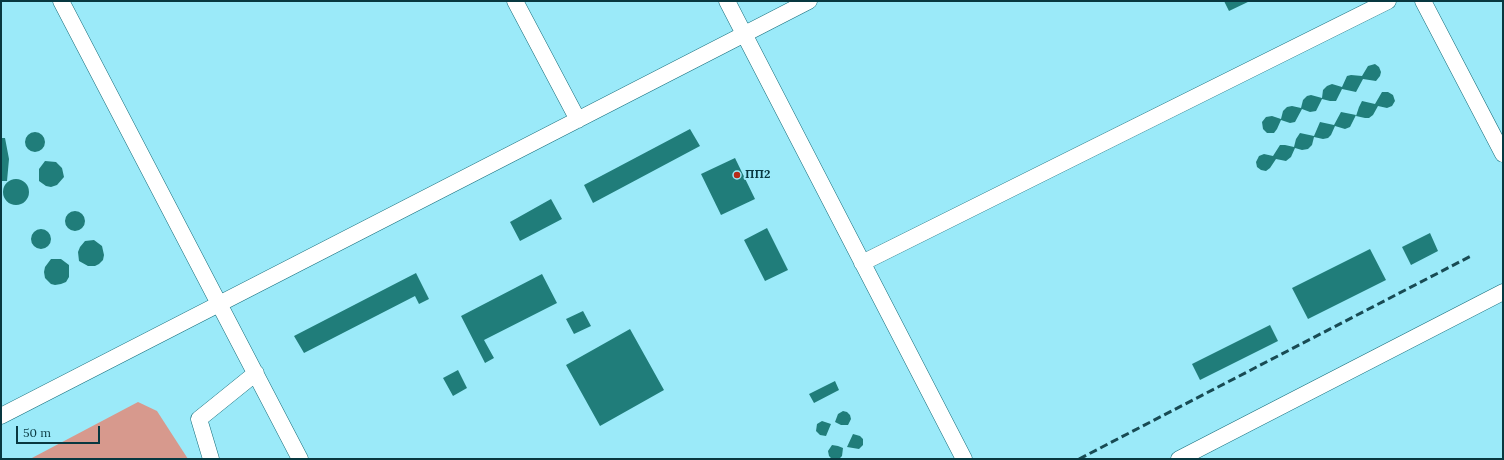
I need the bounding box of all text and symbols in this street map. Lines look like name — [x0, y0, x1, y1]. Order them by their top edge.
place label: ПП2 — [745, 168, 770, 182]
marker: ПП2 — [732, 170, 742, 180]
scale bar — [18, 418, 102, 444]
text: 50 m — [23, 425, 51, 440]

